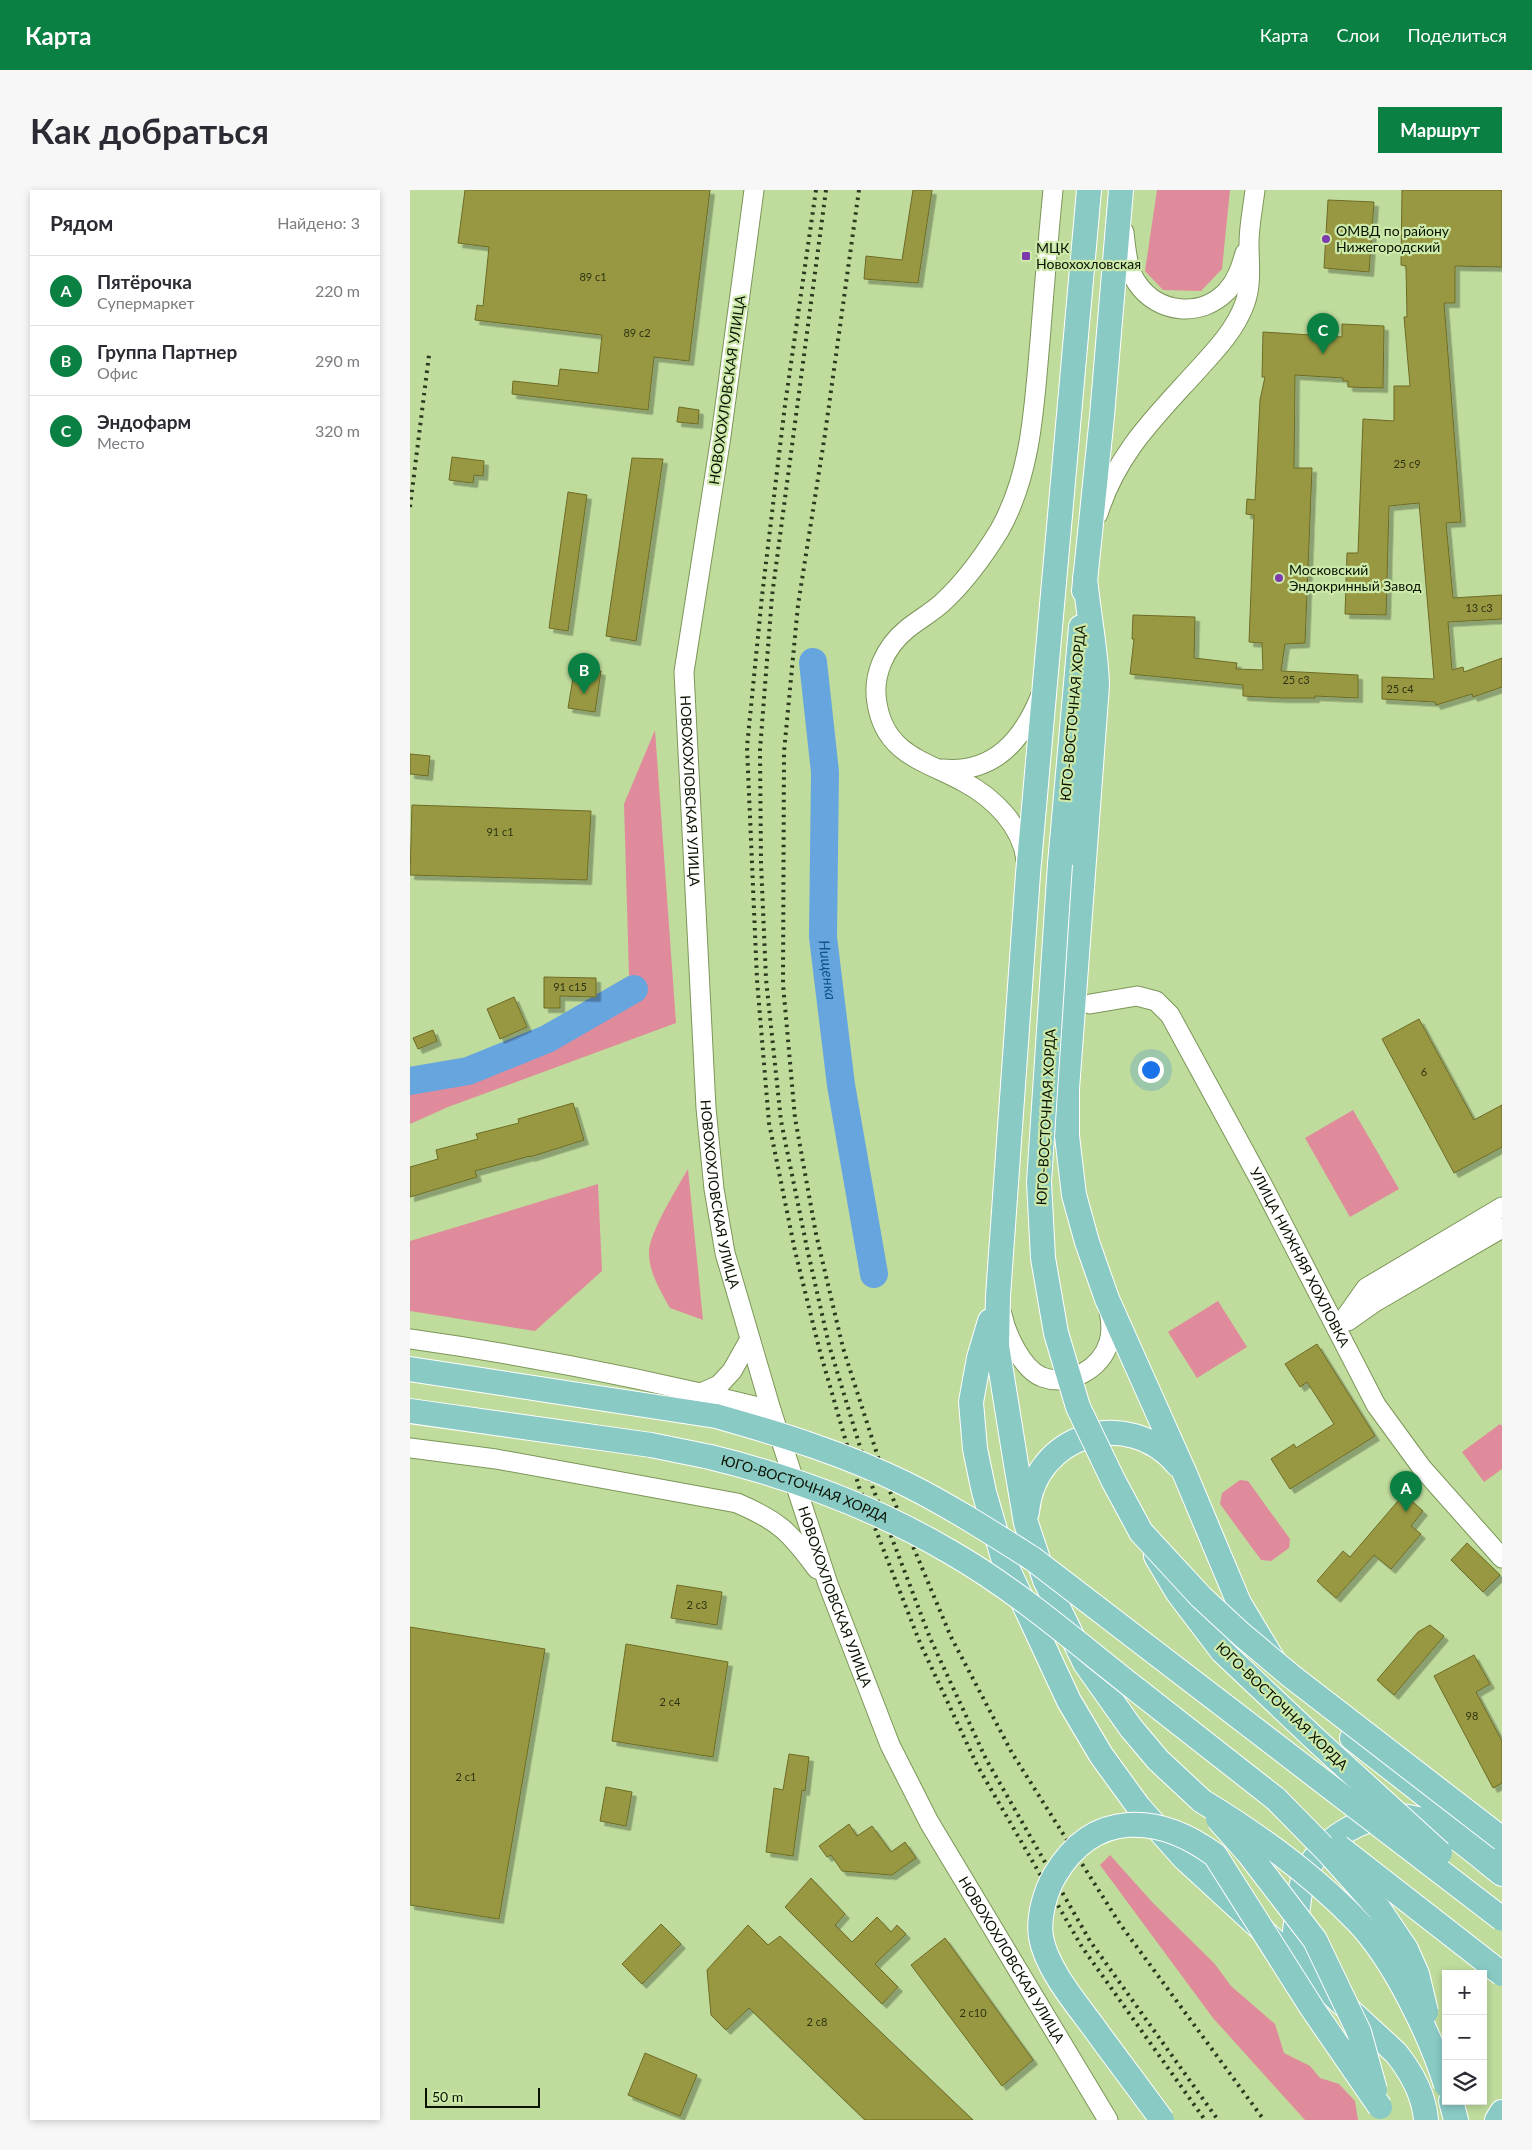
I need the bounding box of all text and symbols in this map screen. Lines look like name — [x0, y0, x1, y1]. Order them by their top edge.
text: Карта — [25, 21, 92, 50]
text: Карта — [1260, 24, 1308, 46]
text: Слои — [1336, 24, 1380, 46]
text: Поделиться — [1408, 24, 1507, 46]
button: Маршрут — [1378, 107, 1502, 153]
text: Как добраться — [30, 109, 269, 151]
text: Рядом — [50, 210, 113, 235]
text: Найдено: 3 — [277, 213, 360, 232]
place label: ОМВД по району Нижегородский — [1336, 222, 1450, 255]
marker: ОМВД по району Нижегородский — [1320, 233, 1332, 245]
place label: МЦК Новохохловская — [1036, 239, 1141, 272]
marker: МЦК Новохохловская — [1020, 250, 1032, 262]
text: Пятёрочка — [97, 270, 192, 293]
house number: 89 с1 — [579, 270, 607, 283]
text: A — [60, 281, 72, 300]
text: 220 m — [315, 281, 360, 300]
text: Супермаркет — [97, 293, 195, 312]
street label: НОВОХОХЛОВСКАЯ УЛИЦА — [705, 294, 748, 486]
pin: C — [1307, 313, 1339, 354]
house number: 89 с2 — [623, 326, 651, 339]
text: Группа Партнер — [97, 340, 237, 363]
text: B — [61, 351, 71, 370]
text: 290 m — [315, 351, 360, 370]
text: Офис — [97, 363, 138, 382]
text: Эндофарм — [97, 410, 191, 433]
text: C — [61, 421, 71, 440]
text: 320 m — [315, 421, 360, 440]
text: Место — [97, 433, 145, 452]
house number: 25 с9 — [1393, 457, 1421, 470]
place label: Московский Эндокринный Завод — [1289, 561, 1422, 594]
marker: Московский Эндокринный Завод — [1273, 572, 1285, 584]
house number: 13 с3 — [1465, 601, 1493, 614]
street label: ЮГО-ВОСТОЧНАЯ ХОРДА — [1056, 624, 1089, 802]
pin: B — [568, 653, 600, 694]
house number: 25 с3 — [1282, 673, 1310, 686]
house number: 25 с4 — [1386, 682, 1414, 695]
street label: НОВОХОХЛОВСКАЯ УЛИЦА — [677, 695, 704, 887]
house number: 91 с1 — [486, 825, 514, 838]
water label: Нищенка — [815, 939, 841, 1001]
house number: 91 с15 — [553, 980, 587, 993]
street label: ЮГО-ВОСТОЧНАЯ ХОРДА — [1032, 1028, 1059, 1206]
your location — [1138, 1057, 1164, 1083]
house number: 6 — [1421, 1065, 1427, 1078]
street label: НОВОХОХЛОВСКАЯ УЛИЦА — [698, 1099, 744, 1291]
street label: УЛИЦА НИЖНЯЯ ХОХЛОВКА — [1247, 1164, 1354, 1350]
street label: ЮГО-ВОСТОЧНАЯ ХОРДА — [719, 1451, 892, 1526]
pin: A — [1390, 1471, 1422, 1512]
street label: НОВОХОХЛОВСКАЯ УЛИЦА — [795, 1504, 876, 1690]
house number: 2 с3 — [687, 1598, 707, 1611]
street label: ЮГО-ВОСТОЧНАЯ ХОРДА — [1213, 1638, 1352, 1774]
house number: 2 с4 — [660, 1695, 681, 1708]
house number: 98 — [1466, 1709, 1478, 1722]
house number: 2 с1 — [456, 1770, 476, 1783]
street label: НОВОХОХЛОВСКАЯ УЛИЦА — [956, 1873, 1069, 2046]
map controls — [1442, 1970, 1487, 2105]
button: + — [1442, 1970, 1487, 2015]
house number: 2 с10 — [959, 2006, 987, 2019]
house number: 2 с8 — [807, 2015, 827, 2028]
button: − — [1442, 2015, 1487, 2060]
button: layers — [1442, 2060, 1487, 2105]
scale bar — [425, 2085, 540, 2108]
text: 50 m — [432, 2088, 463, 2105]

